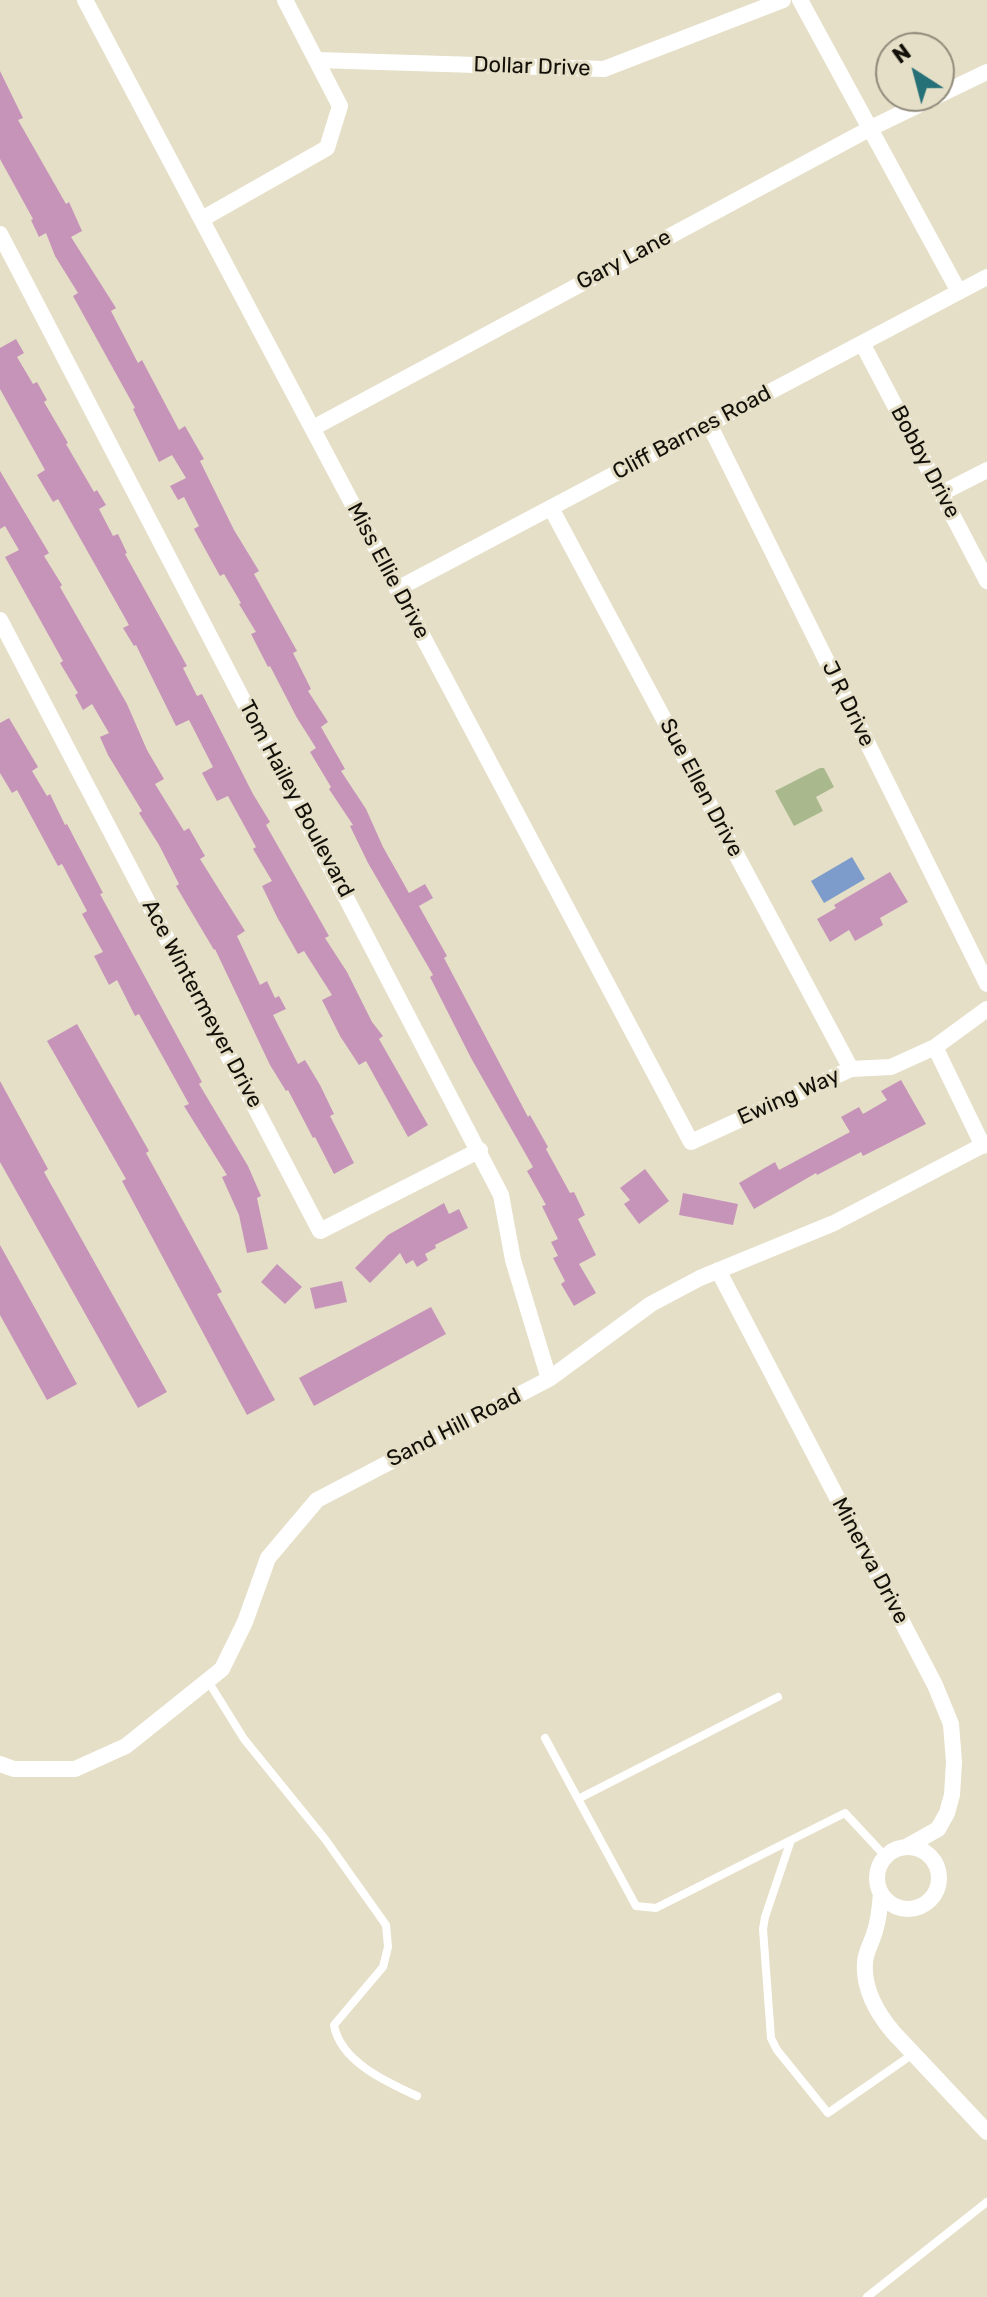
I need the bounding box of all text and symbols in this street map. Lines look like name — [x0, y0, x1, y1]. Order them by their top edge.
north arrow — [875, 32, 955, 112]
text: N — [887, 38, 916, 69]
street label: Dollar Drive — [473, 52, 591, 82]
street label: Gary Lane — [572, 224, 676, 296]
street label: Cliff Barnes Road — [608, 380, 776, 486]
street label: Bobby Drive — [884, 401, 966, 523]
street label: Miss Ellie Drive — [341, 498, 435, 644]
street label: J R Drive — [816, 657, 880, 751]
street label: Tom Hailey Boulevard — [233, 696, 359, 902]
street label: Sue Ellen Drive — [654, 714, 748, 862]
street label: Ace Wintermeyer Drive — [136, 895, 268, 1113]
street label: Ewing Way — [734, 1063, 844, 1131]
street label: Sand Hill Road — [383, 1383, 525, 1473]
street label: Minerva Drive — [826, 1493, 914, 1629]

